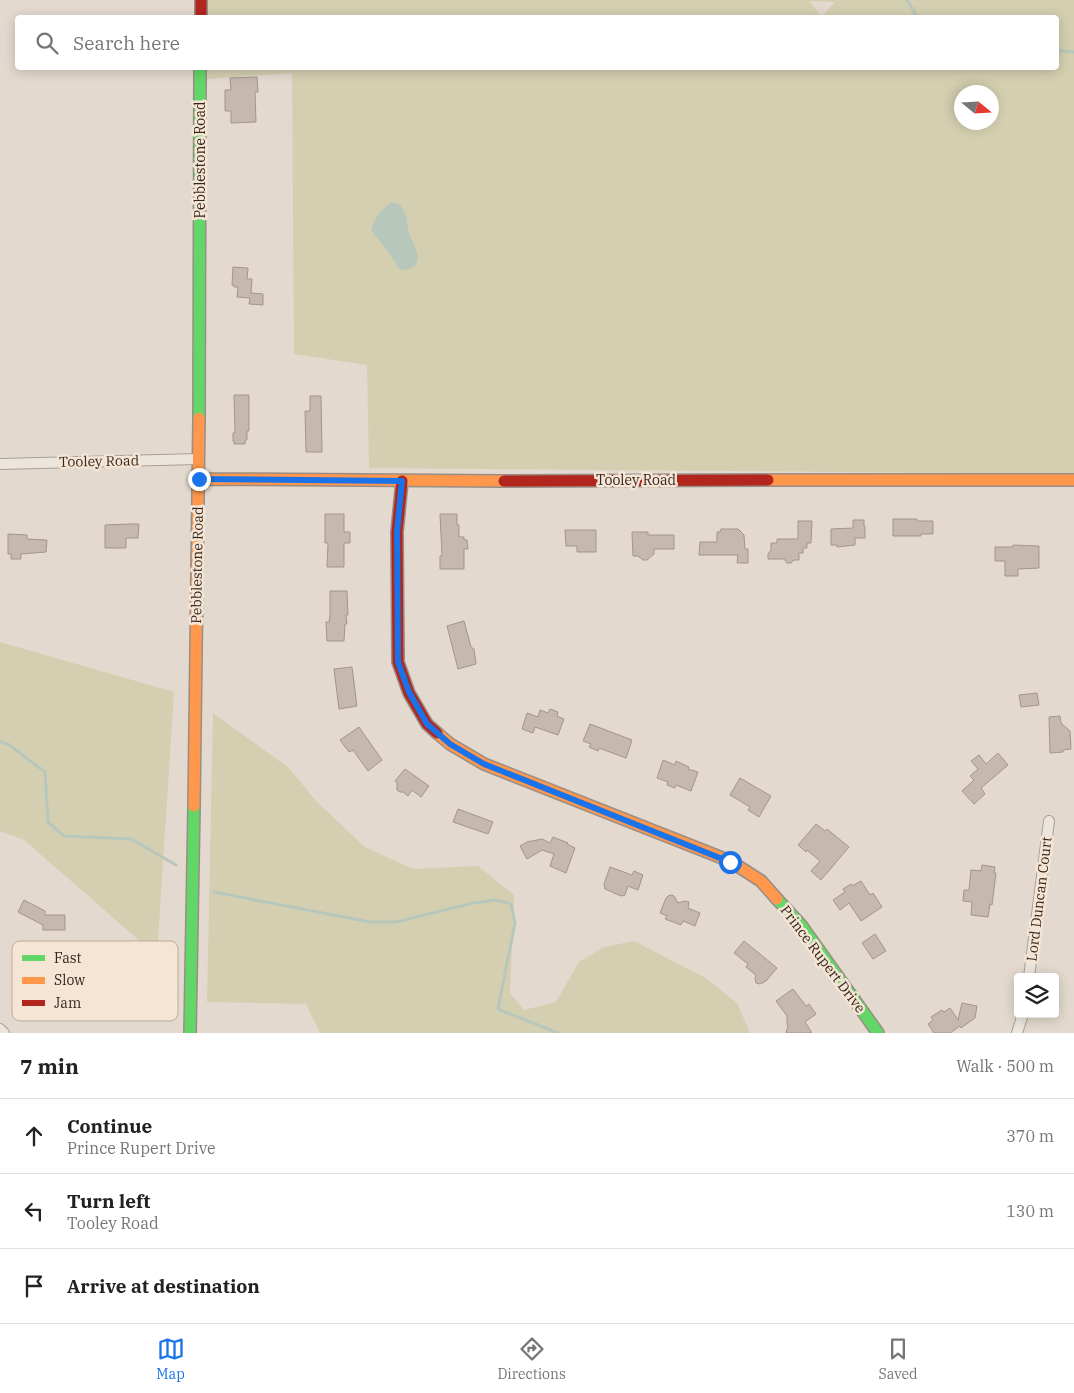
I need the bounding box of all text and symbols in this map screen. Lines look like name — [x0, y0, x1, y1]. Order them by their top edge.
search box — [15, 15, 1059, 70]
icon: search — [33, 29, 61, 57]
text: Search here — [73, 31, 180, 55]
north arrow — [954, 85, 999, 130]
street label: Pebblestone Road — [191, 101, 209, 219]
street label: Tooley Road — [59, 451, 140, 471]
route end — [188, 468, 211, 491]
street label: Tooley Road — [596, 471, 677, 489]
street label: Pebblestone Road — [187, 506, 207, 624]
street label: Lord Duncan Court — [1022, 836, 1056, 962]
route start — [719, 851, 742, 874]
street label: Prince Rupert Drive — [777, 902, 869, 1016]
legend — [12, 941, 178, 1021]
text: Fast — [54, 949, 82, 967]
text: Slow — [54, 971, 85, 989]
map controls — [1014, 973, 1059, 1018]
button: layers — [1014, 973, 1059, 1018]
text: Jam — [54, 994, 81, 1012]
text: 7 min — [20, 1052, 79, 1080]
text: Walk · 500 m — [956, 1056, 1054, 1076]
text: Continue — [67, 1114, 152, 1138]
icon: ahead — [20, 1122, 48, 1150]
text: 370 m — [1006, 1126, 1054, 1146]
text: Prince Rupert Drive — [67, 1138, 216, 1158]
text: Turn left — [67, 1189, 150, 1213]
icon: left — [20, 1197, 48, 1225]
text: 130 m — [1006, 1201, 1054, 1221]
text: Tooley Road — [67, 1213, 159, 1233]
icon: arrive — [20, 1272, 48, 1300]
text: Arrive at destination — [67, 1274, 260, 1298]
tab: Map — [156, 1335, 185, 1383]
tab: Directions — [497, 1335, 566, 1383]
tab: Saved — [878, 1335, 918, 1383]

